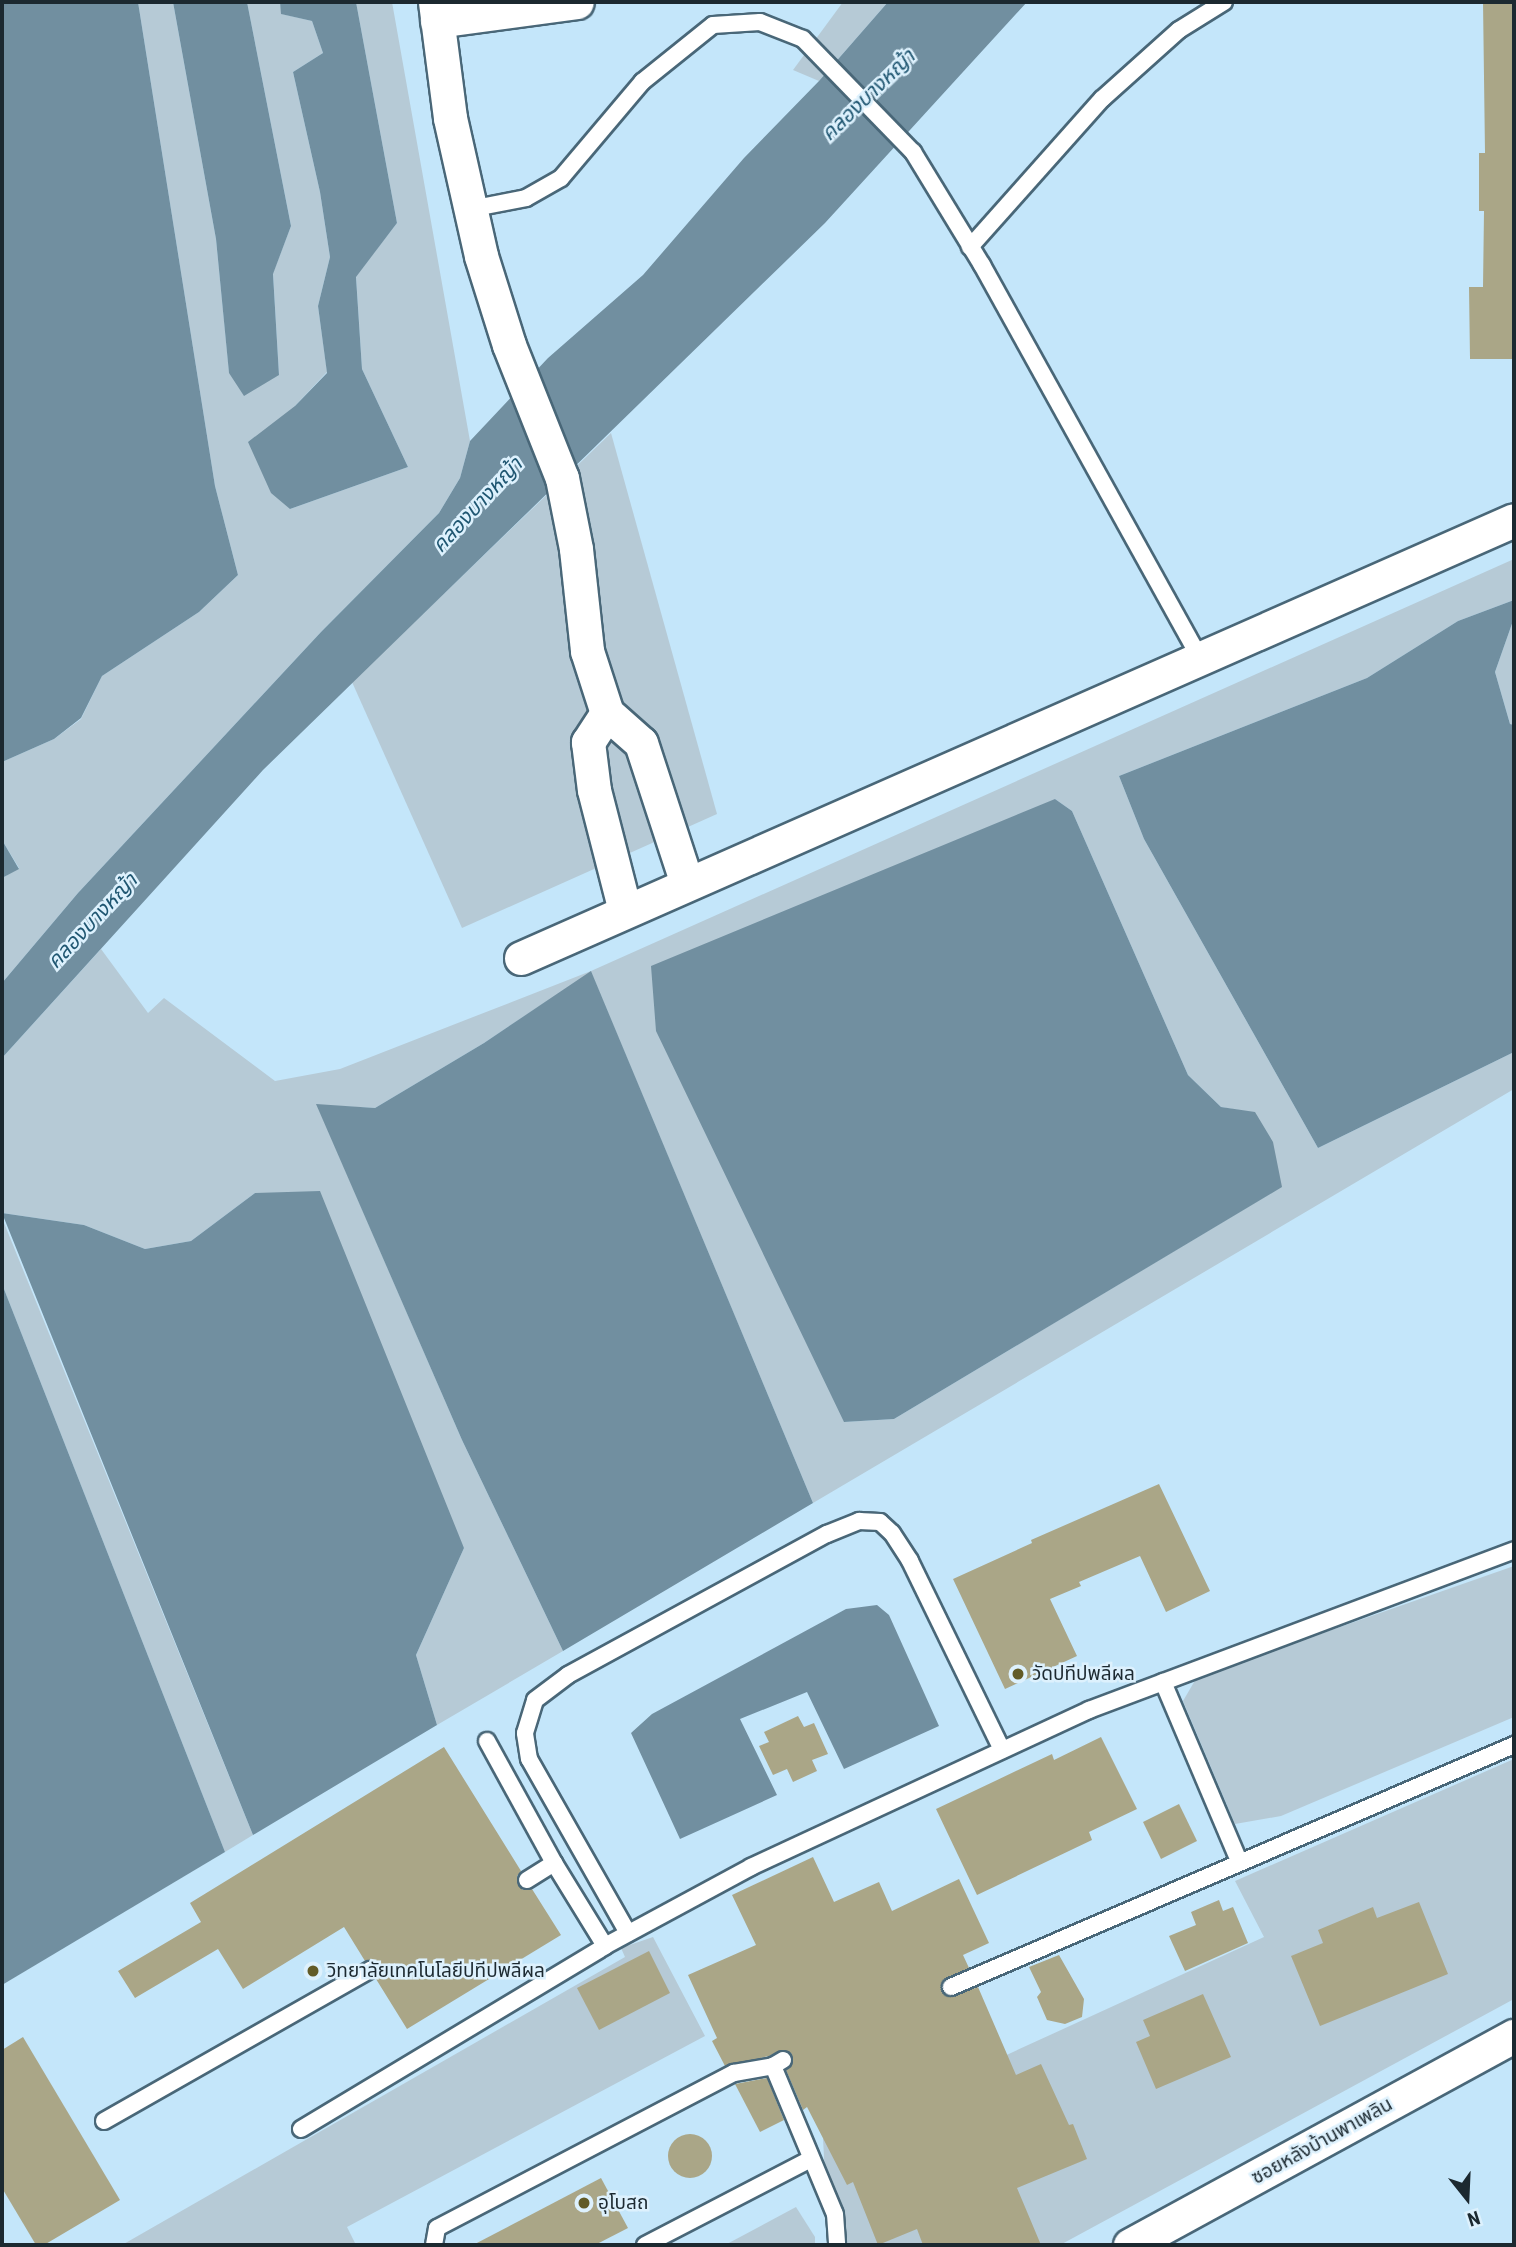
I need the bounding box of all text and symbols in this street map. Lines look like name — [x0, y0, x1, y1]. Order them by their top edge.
water label: คลองบางหญ้า — [816, 44, 920, 146]
water label: คลองบางหญ้า — [427, 452, 527, 558]
water label: คลองบางหญ้า — [42, 868, 142, 974]
place label: วัดปทีปพลีผล — [1032, 1663, 1135, 1685]
marker: วัดปทีปพลีผล — [1010, 1666, 1026, 1682]
place label: วิทยาลัยเทคโนโลยีปทีปพลีผล — [327, 1960, 545, 1982]
marker: วิทยาลัยเทคโนโลยีปทีปพลีผล — [305, 1963, 321, 1979]
street label: ซอยหลังบ้านพาเพลิน — [1248, 2093, 1396, 2189]
north arrow — [1432, 2163, 1502, 2233]
place label: อุโบสถ — [598, 2192, 648, 2214]
marker: อุโบสถ — [576, 2195, 592, 2211]
text: N — [1465, 2206, 1483, 2231]

